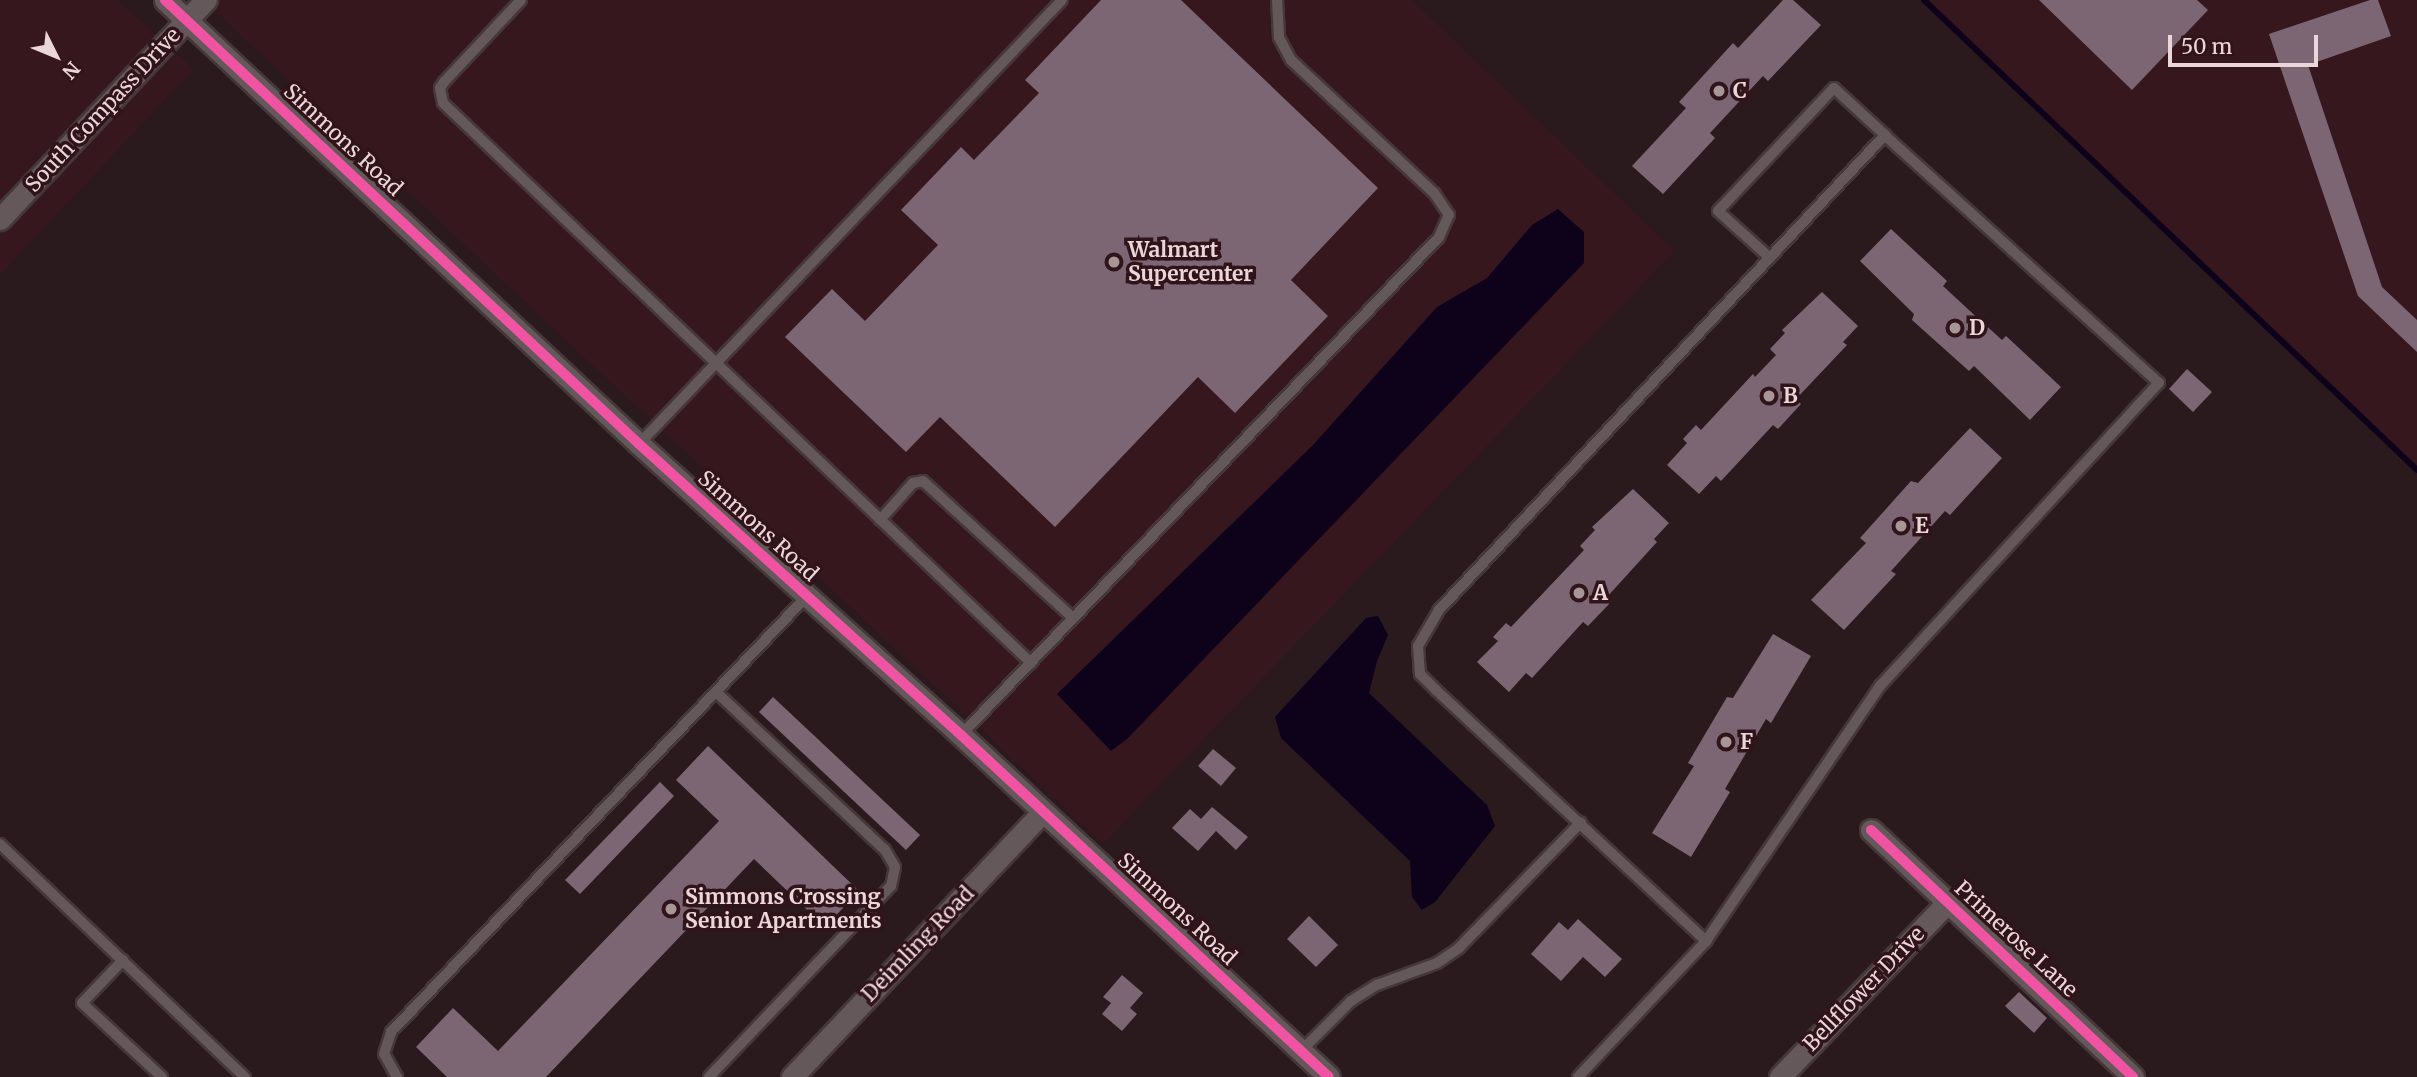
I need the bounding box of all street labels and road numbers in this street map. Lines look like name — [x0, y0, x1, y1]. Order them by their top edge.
street label: South Compass Drive — [20, 23, 186, 197]
street label: Simmons Road — [278, 79, 408, 201]
street label: Simmons Road — [693, 465, 823, 587]
street label: Simmons Road — [1112, 848, 1242, 970]
street label: Primerose Lane — [1949, 876, 2083, 1002]
street label: Deimling Road — [857, 881, 979, 1007]
street label: Bellflower Drive — [1798, 922, 1930, 1056]

